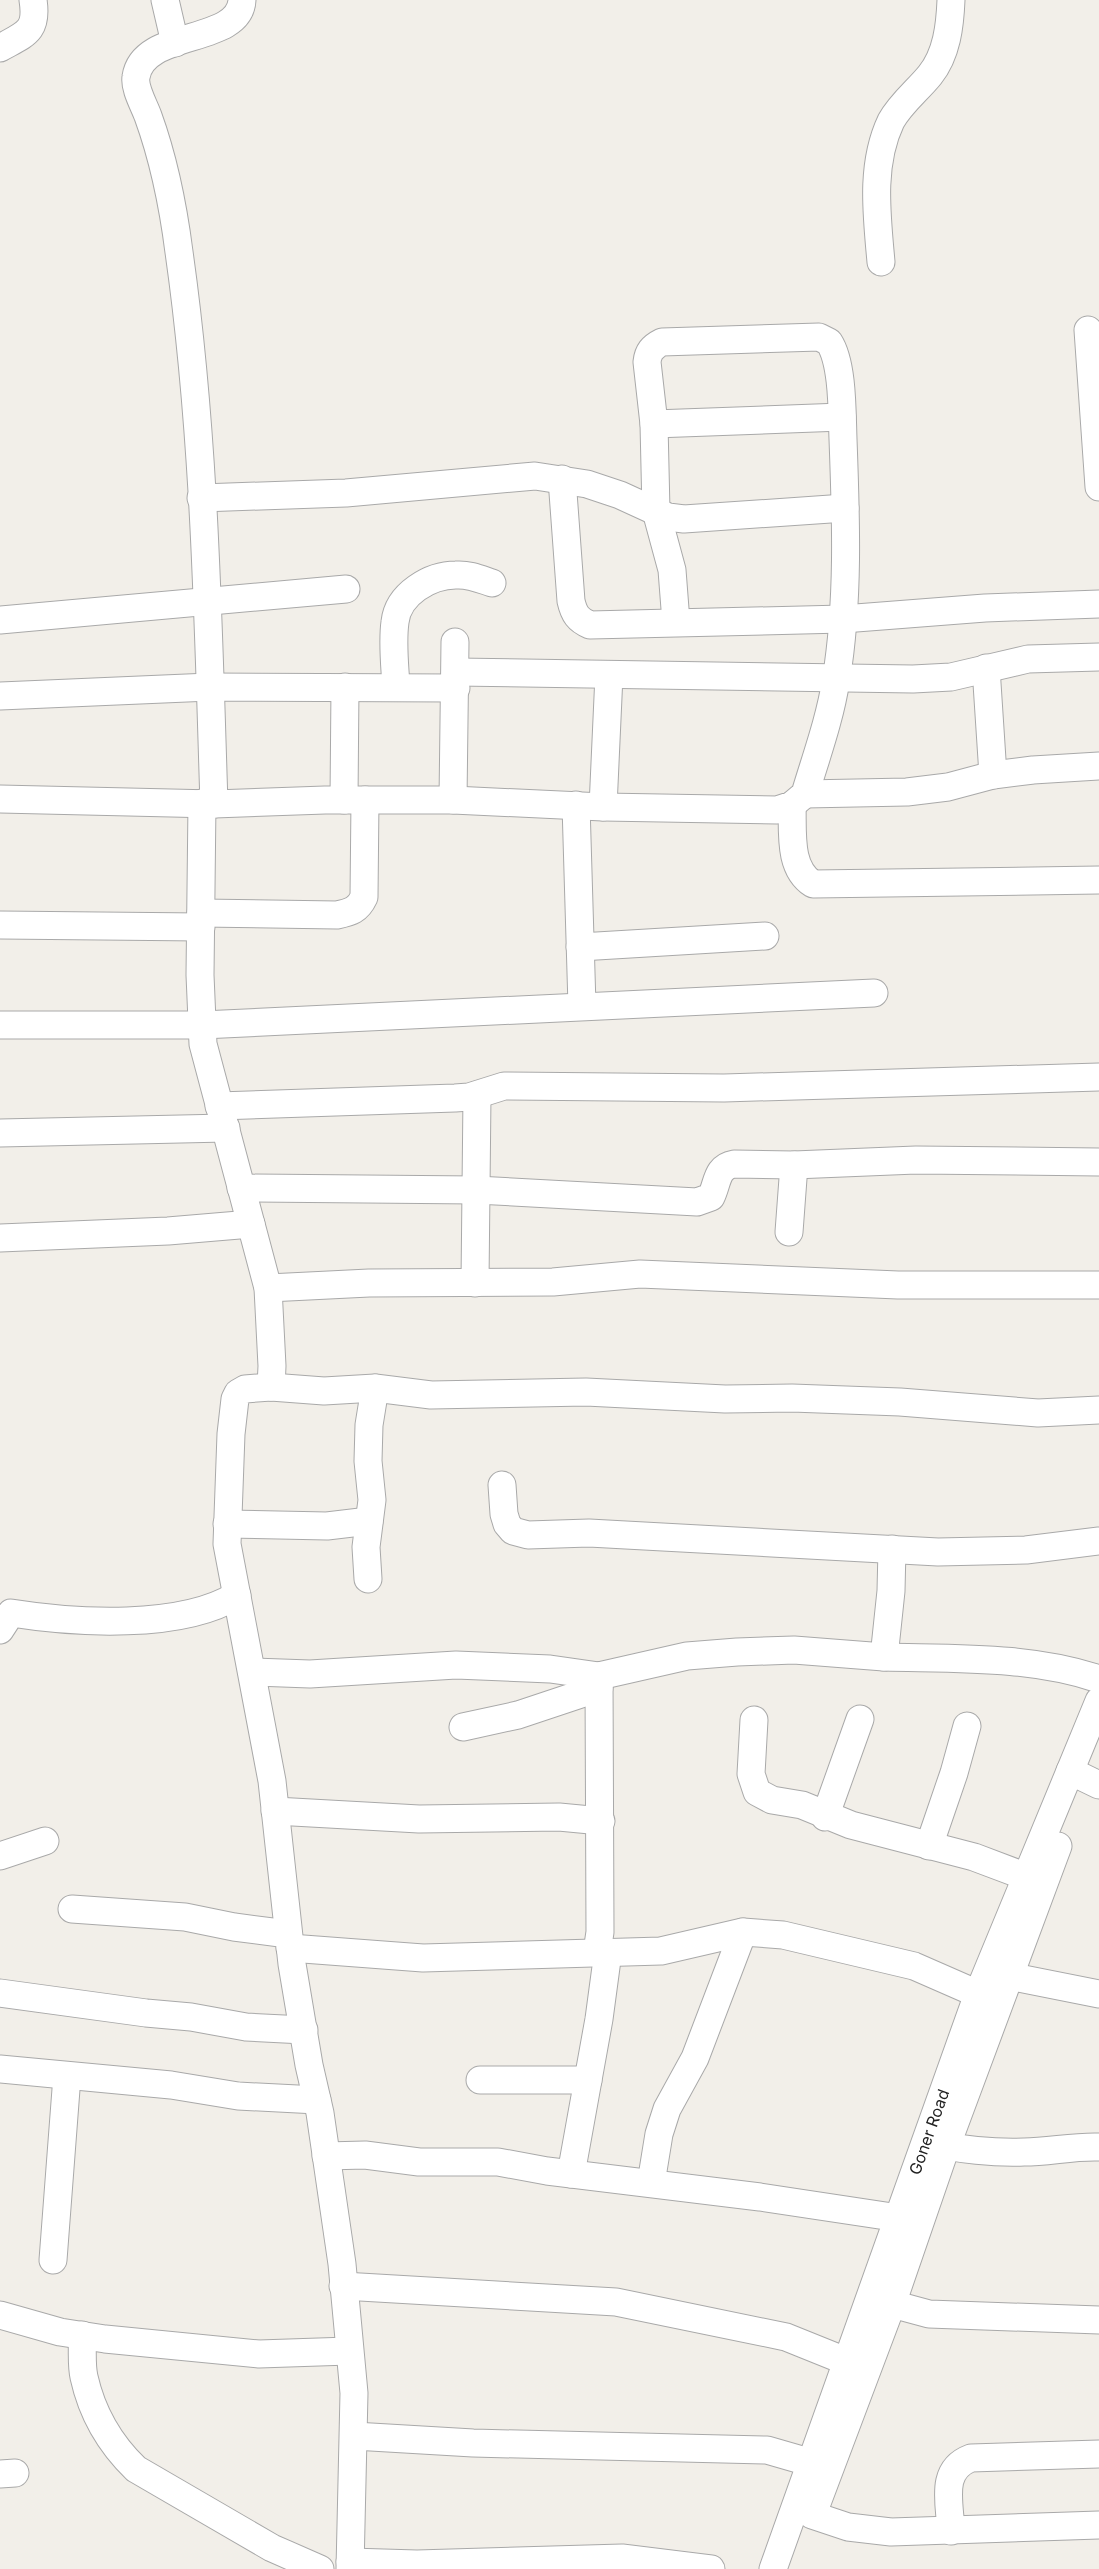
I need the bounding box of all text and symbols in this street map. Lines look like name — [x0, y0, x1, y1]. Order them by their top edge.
street label: Goner Road — [904, 2086, 953, 2177]

